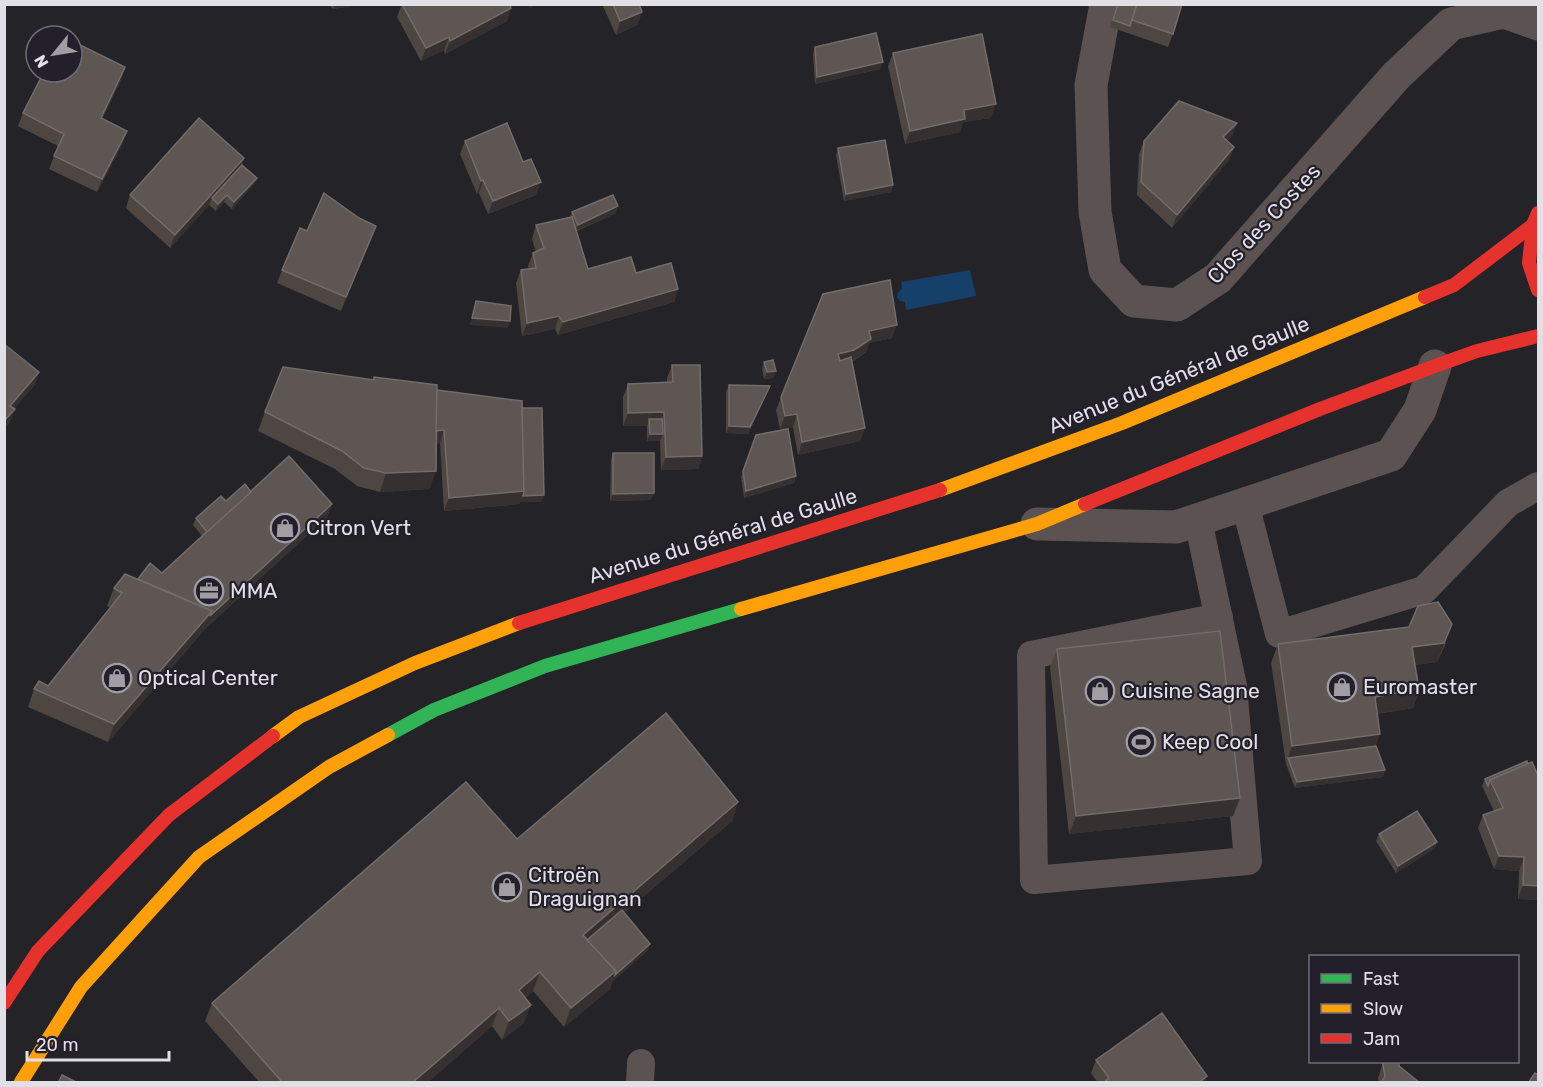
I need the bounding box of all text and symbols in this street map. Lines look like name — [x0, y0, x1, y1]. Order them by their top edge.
north arrow — [24, 24, 84, 84]
text: N — [30, 52, 53, 71]
street label: Clos des Costes — [1202, 159, 1325, 289]
street label: Avenue du Général de Gaulle — [1045, 311, 1313, 438]
street label: Avenue du Général de Gaulle — [586, 483, 860, 588]
shop icon: Citron Vert — [269, 512, 301, 544]
place label: Citron Vert — [306, 515, 411, 540]
office icon: MMA — [193, 575, 225, 607]
place label: MMA — [230, 578, 277, 603]
shop icon: Optical Center — [101, 662, 133, 694]
place label: Optical Center — [138, 665, 278, 690]
shop icon: Euromaster — [1326, 671, 1358, 703]
place label: Euromaster — [1363, 674, 1477, 699]
shop icon: Cuisine Sagne — [1084, 675, 1116, 707]
place label: Cuisine Sagne — [1121, 678, 1260, 703]
sports icon: Keep Cool — [1125, 726, 1157, 758]
place label: Keep Cool — [1162, 729, 1258, 754]
place label: Citroën Draguignan — [528, 862, 642, 911]
shop icon: Citroën Draguignan — [491, 871, 523, 903]
legend — [1309, 955, 1519, 1063]
text: Fast — [1363, 968, 1399, 990]
text: Slow — [1363, 998, 1403, 1020]
scale bar — [27, 1024, 170, 1062]
text: Jam — [1363, 1028, 1400, 1050]
text: 20 m — [36, 1034, 78, 1056]

